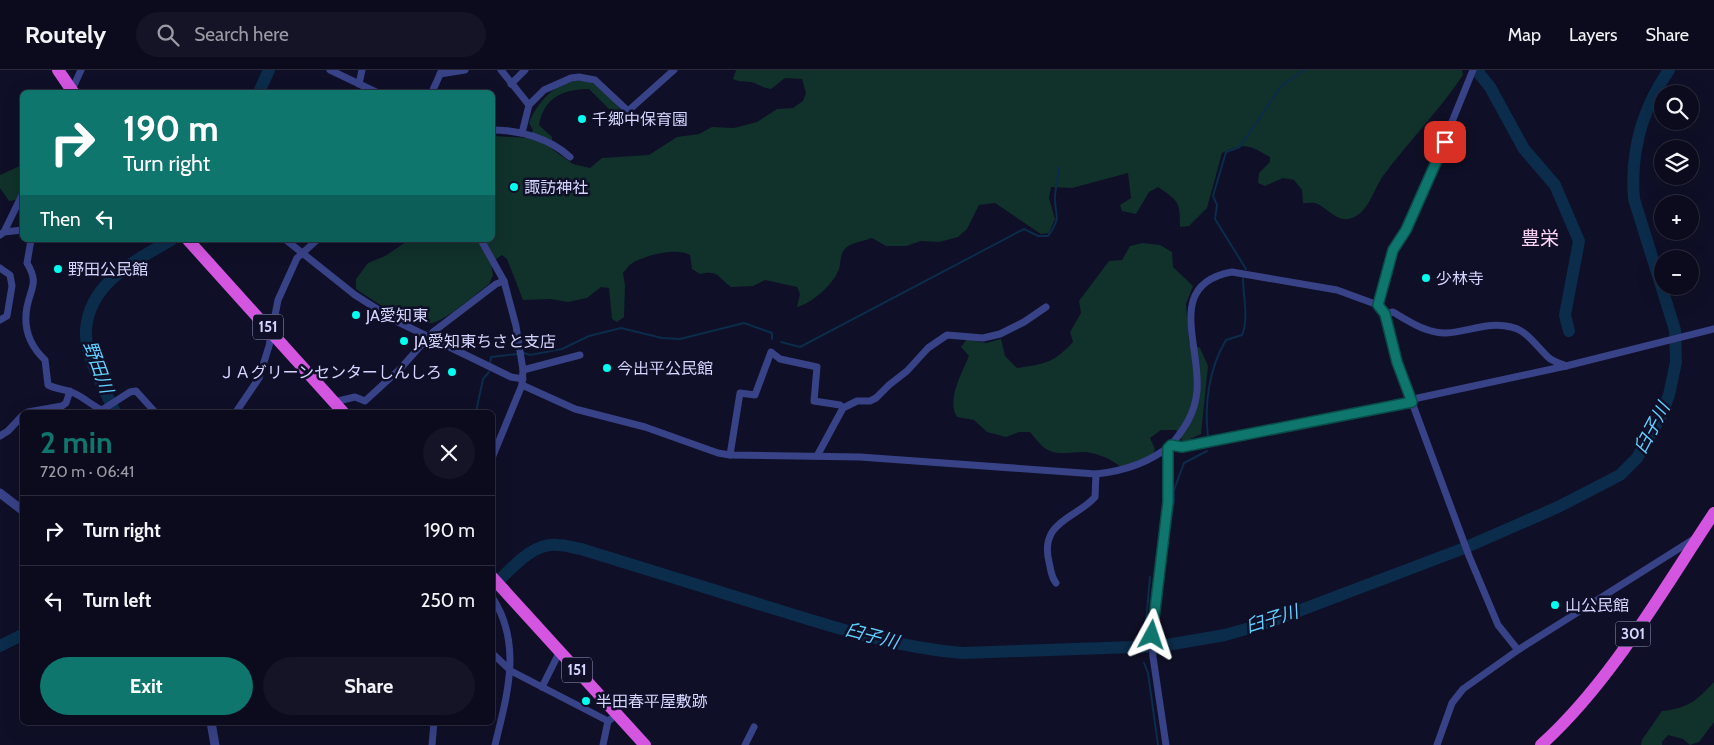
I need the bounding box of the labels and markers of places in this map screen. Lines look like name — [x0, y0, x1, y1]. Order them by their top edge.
place label: 千郷中保育園 — [592, 110, 688, 129]
marker: 千郷中保育園 — [576, 113, 588, 125]
pin — [1424, 121, 1466, 163]
place label: 諏訪神社 — [524, 178, 588, 197]
marker: 諏訪神社 — [508, 181, 520, 193]
place label: 野田公民館 — [68, 260, 148, 279]
marker: 野田公民館 — [52, 263, 64, 275]
place label: 少林寺 — [1436, 269, 1484, 288]
marker: 少林寺 — [1420, 272, 1432, 284]
place label: JA愛知東 — [365, 306, 428, 325]
marker: JA愛知東 — [350, 309, 362, 321]
place label: JA愛知東ちさと支店 — [413, 332, 556, 351]
marker: JA愛知東ちさと支店 — [398, 335, 410, 347]
place label: 今出平公民館 — [617, 359, 713, 378]
marker: 今出平公民館 — [601, 362, 613, 374]
place label: ＪＡグリーンセンターしんしろ — [219, 363, 442, 382]
marker: ＪＡグリーンセンターしんしろ — [446, 366, 458, 378]
place label: 山公民館 — [1565, 596, 1629, 615]
marker: 山公民館 — [1549, 599, 1561, 611]
place label: 半田春平屋敷跡 — [596, 692, 708, 711]
marker: 半田春平屋敷跡 — [580, 695, 592, 707]

